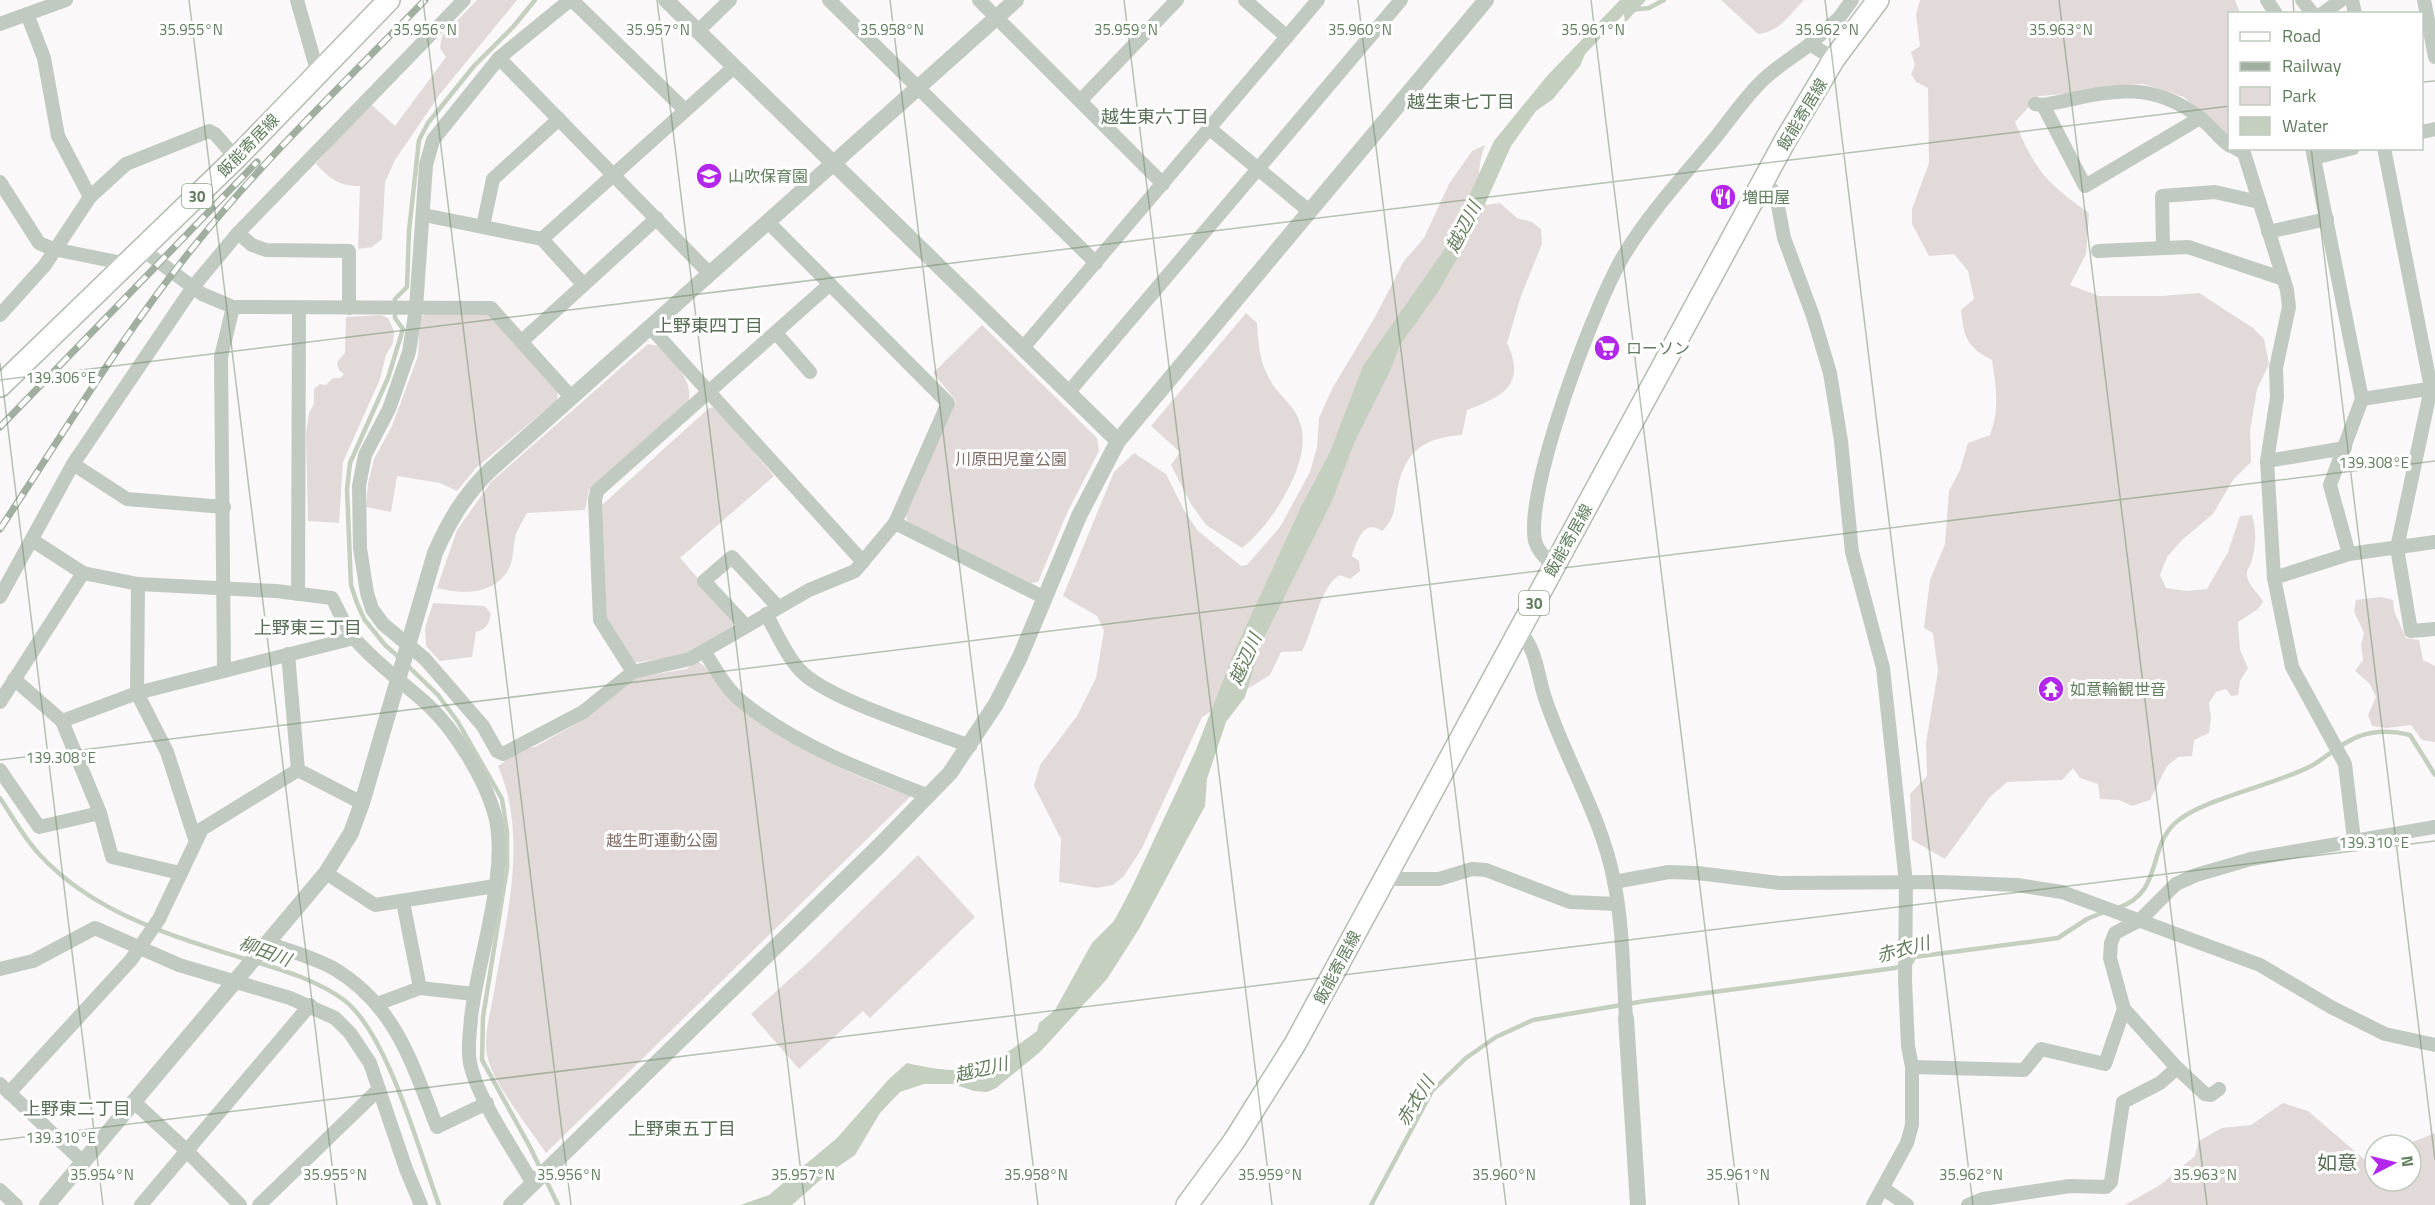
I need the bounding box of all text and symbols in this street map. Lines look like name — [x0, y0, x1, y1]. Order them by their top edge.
legend — [2228, 12, 2423, 150]
text: 35.955°N — [159, 18, 223, 41]
text: 35.956°N — [393, 18, 457, 41]
text: 35.957°N — [626, 18, 690, 41]
text: 35.958°N — [860, 18, 924, 41]
text: 35.959°N — [1094, 18, 1158, 41]
text: 35.960°N — [1328, 18, 1392, 41]
text: 35.961°N — [1561, 18, 1625, 41]
text: 35.962°N — [1795, 18, 1859, 41]
text: 35.963°N — [2029, 18, 2093, 41]
text: Road — [2282, 22, 2321, 49]
text: Railway — [2282, 52, 2342, 79]
street label: 飯能寄居線 — [1771, 74, 1833, 154]
text: Park — [2282, 82, 2317, 109]
district label: 越生東七丁目 — [1407, 88, 1515, 115]
district label: 越生東六丁目 — [1101, 103, 1209, 130]
street label: 飯能寄居線 — [212, 108, 284, 182]
text: Water — [2282, 112, 2328, 139]
school or university icon: 山吹保育園 — [694, 161, 724, 191]
place label: 山吹保育園 — [728, 164, 808, 188]
restaurant icon: 増田屋 — [1708, 182, 1738, 212]
road number: 30 — [182, 184, 212, 208]
place label: 増田屋 — [1742, 185, 1790, 209]
water label: 越辺川 — [1439, 195, 1488, 257]
district label: 上野東四丁目 — [655, 312, 763, 339]
supermarket icon: ローソン — [1592, 333, 1622, 363]
place label: ローソン — [1626, 336, 1690, 360]
text: 139.306°E — [26, 366, 96, 389]
park label: 川原田児童公園 — [955, 447, 1067, 471]
text: 139.308°E — [2339, 451, 2409, 474]
street label: 飯能寄居線 — [1538, 499, 1598, 581]
road number: 30 — [1519, 591, 1549, 615]
district label: 上野東三丁目 — [254, 614, 362, 641]
water label: 越辺川 — [1222, 627, 1269, 689]
temple icon: 如意輪観世音 — [2036, 674, 2066, 704]
place label: 如意輪観世音 — [2070, 677, 2166, 701]
text: 139.308°E — [26, 746, 96, 769]
park label: 越生町運動公園 — [606, 828, 718, 852]
text: 139.310°E — [2339, 831, 2409, 854]
street label: 飯能寄居線 — [1308, 926, 1366, 1008]
water label: 赤衣川 — [1873, 928, 1935, 969]
water label: 柳田川 — [235, 929, 297, 974]
water label: 越辺川 — [952, 1049, 1012, 1088]
water label: 赤衣川 — [1389, 1069, 1442, 1131]
district label: 上野東二丁目 — [23, 1095, 131, 1122]
district label: 上野東五丁目 — [628, 1115, 736, 1142]
text: 139.310°E — [26, 1126, 96, 1149]
north arrow — [2363, 1133, 2423, 1193]
district label: 如意 — [2317, 1147, 2357, 1178]
text: N — [2395, 1154, 2420, 1168]
text: 35.954°N — [70, 1163, 134, 1186]
text: 35.955°N — [303, 1163, 367, 1186]
text: 35.956°N — [537, 1163, 601, 1186]
text: 35.957°N — [771, 1163, 835, 1186]
text: 35.958°N — [1004, 1163, 1068, 1186]
text: 35.959°N — [1238, 1163, 1302, 1186]
text: 35.960°N — [1472, 1163, 1536, 1186]
text: 35.961°N — [1706, 1163, 1770, 1186]
text: 35.962°N — [1939, 1163, 2003, 1186]
text: 35.963°N — [2173, 1163, 2237, 1186]

